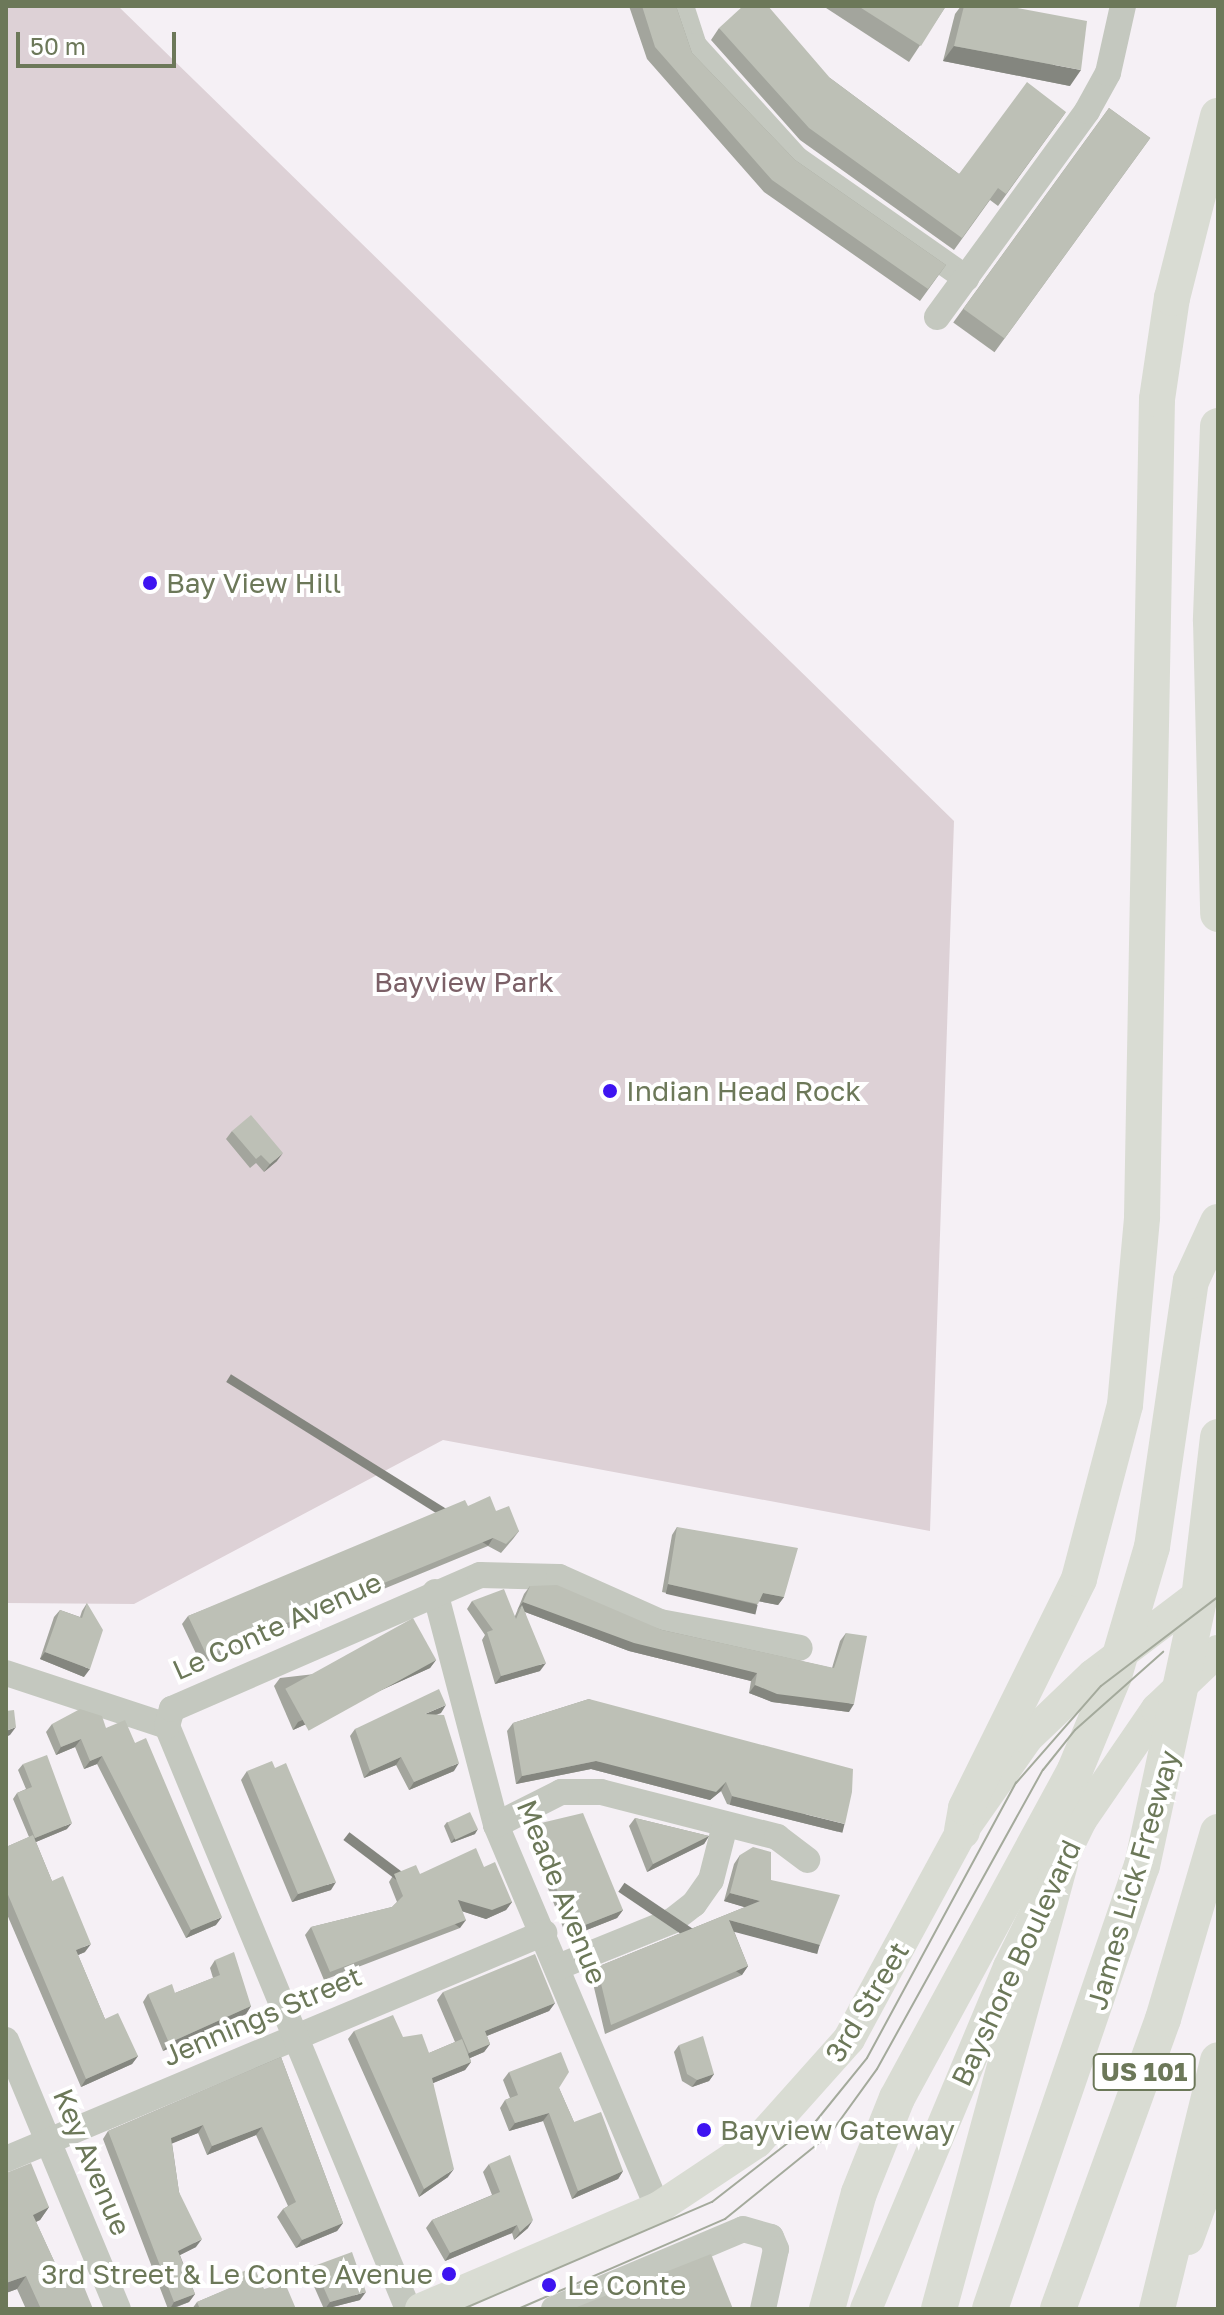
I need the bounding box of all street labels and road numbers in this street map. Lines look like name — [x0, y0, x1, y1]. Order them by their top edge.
street label: Le Conte Avenue — [167, 1565, 387, 1687]
street label: James Lick Freeway — [1080, 1746, 1186, 2014]
street label: Meade Avenue — [510, 1795, 614, 1989]
street label: Bayshore Boulevard — [944, 1835, 1088, 2091]
street label: 3rd Street — [818, 1936, 916, 2068]
street label: Jennings Street — [157, 1959, 367, 2073]
road number: US 101 — [1092, 2050, 1196, 2094]
street label: Key Avenue — [46, 2084, 138, 2240]

